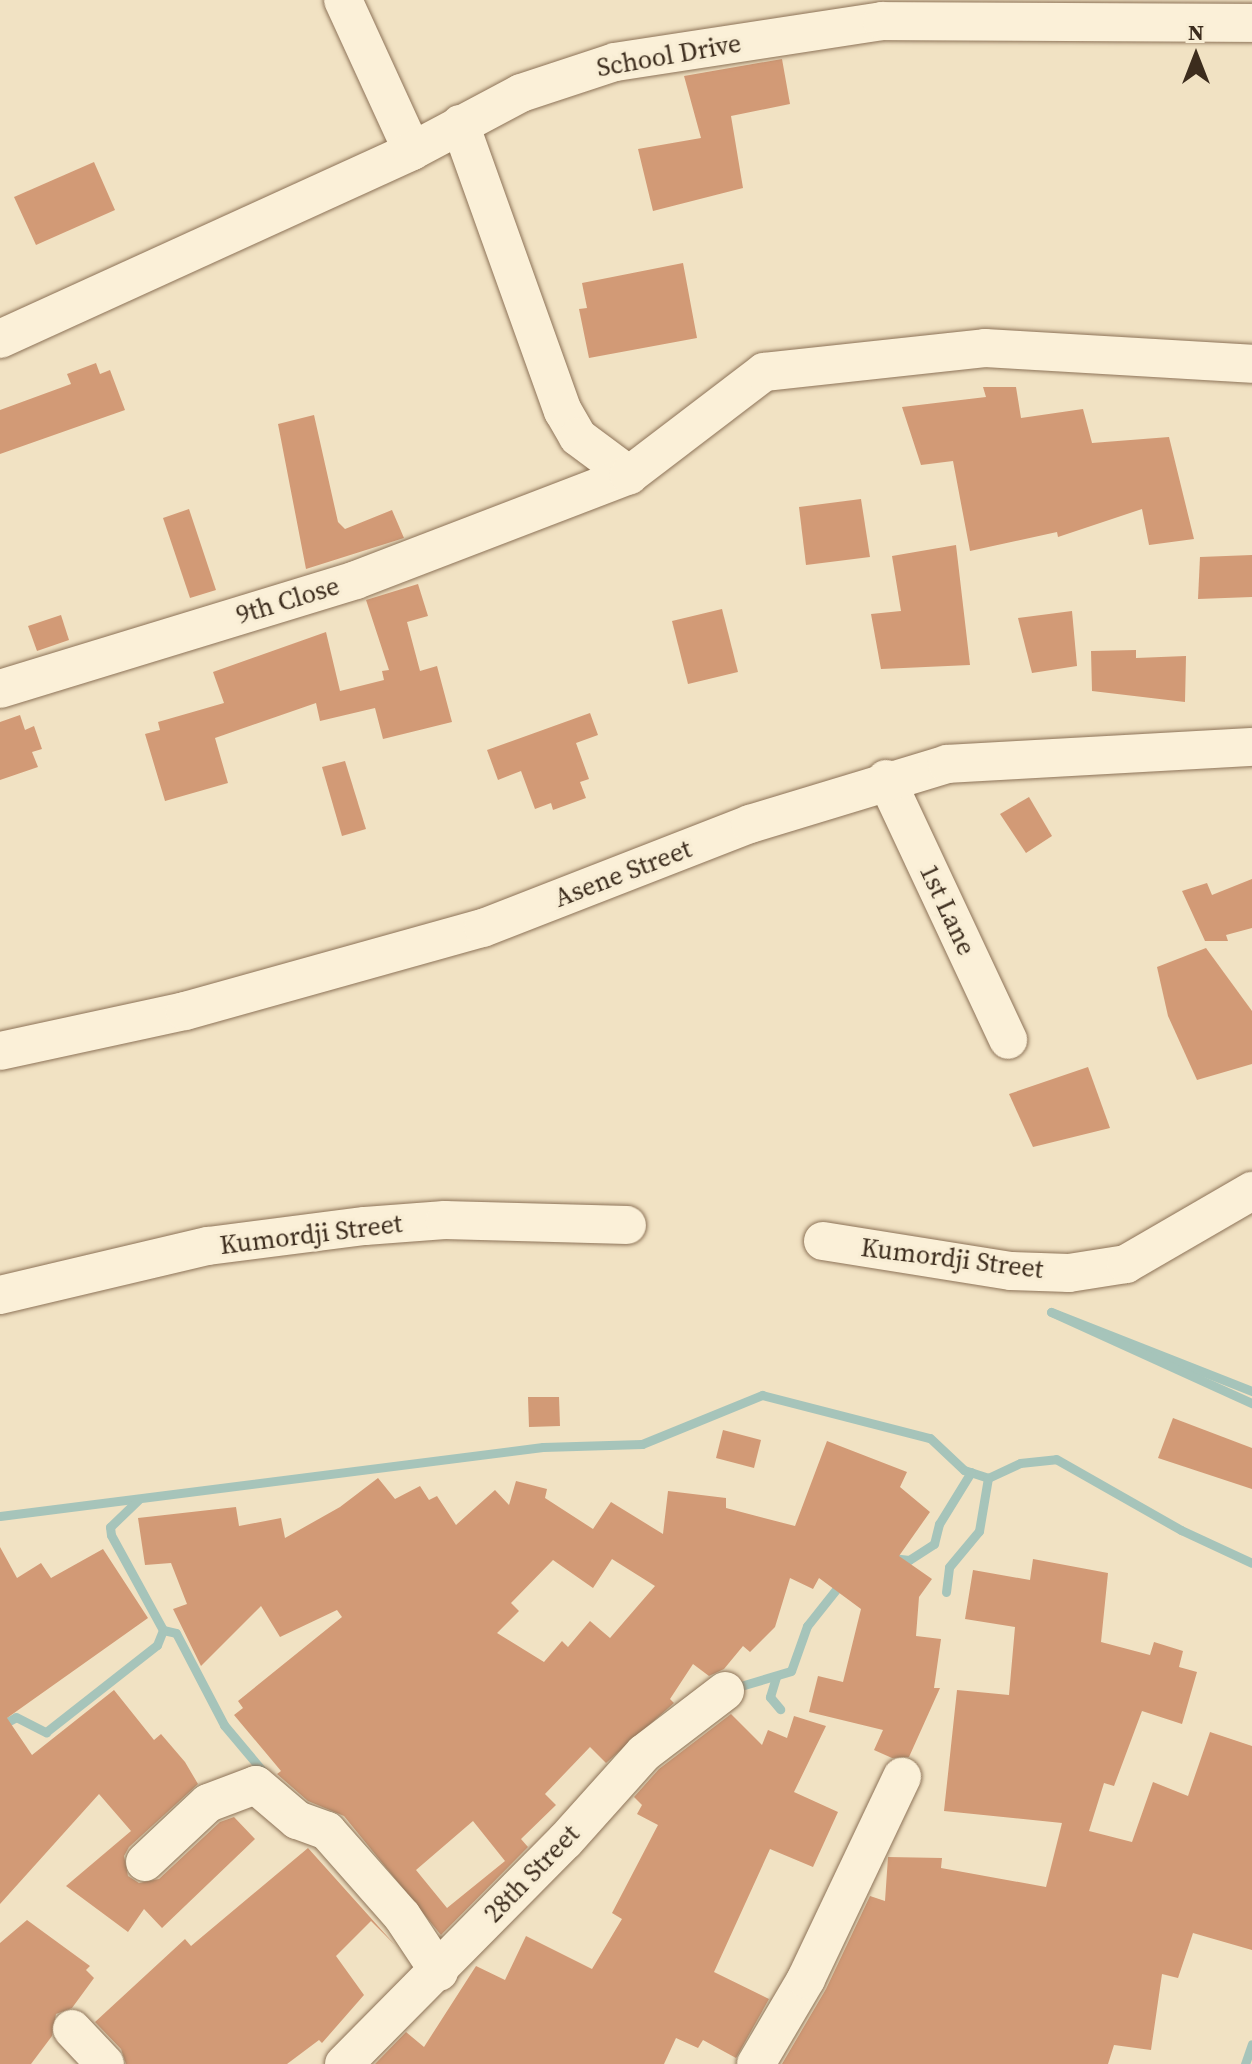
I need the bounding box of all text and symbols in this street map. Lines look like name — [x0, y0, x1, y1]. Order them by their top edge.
north arrow — [1156, 16, 1236, 96]
text: N — [1188, 17, 1204, 47]
street label: School Drive — [594, 28, 744, 84]
street label: 9th Close — [233, 571, 343, 631]
street label: Asene Street — [550, 834, 696, 914]
street label: 1st Lane — [912, 860, 982, 960]
street label: Kumordji Street — [218, 1208, 404, 1262]
street label: Kumordji Street — [859, 1232, 1045, 1286]
street label: 28th Street — [478, 1819, 586, 1929]

